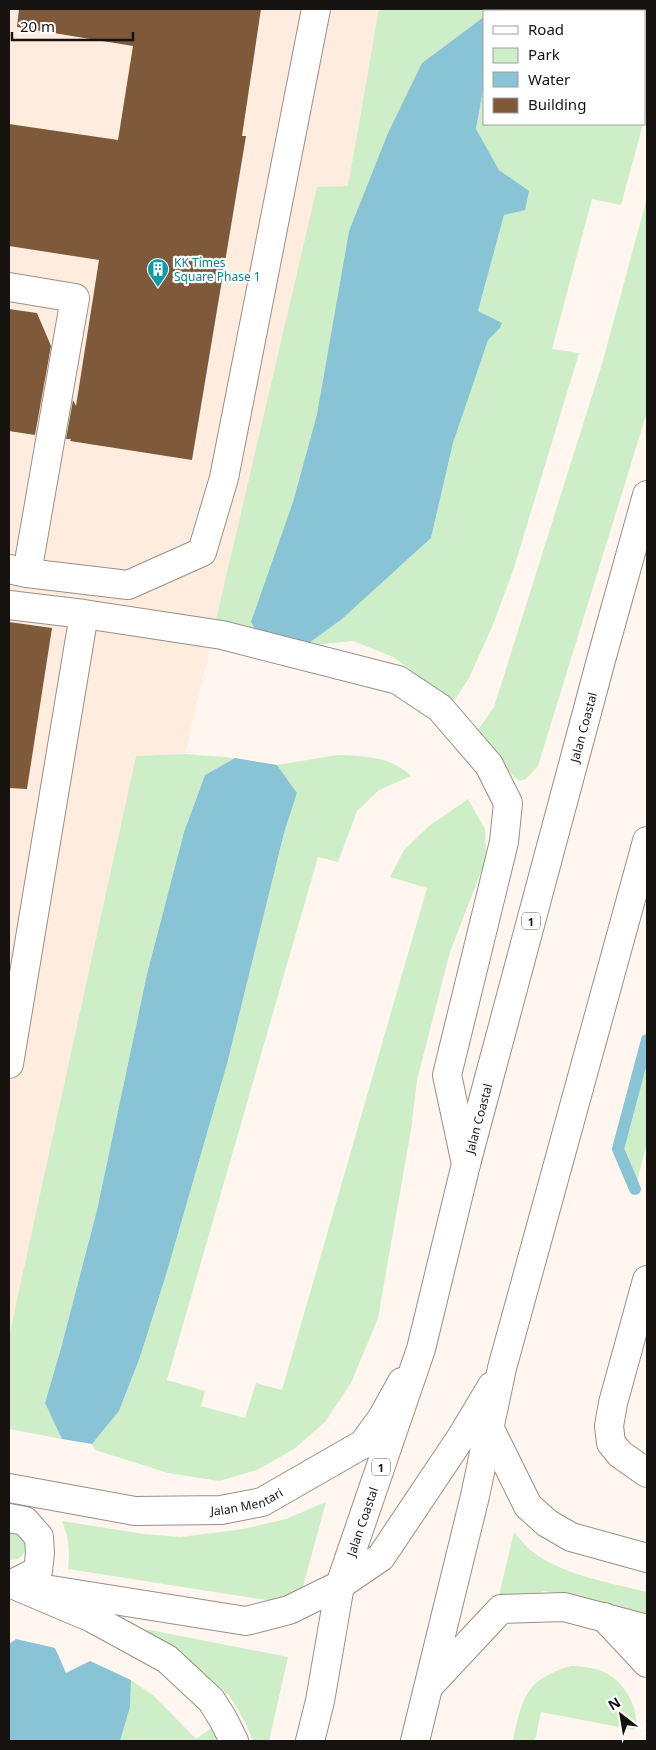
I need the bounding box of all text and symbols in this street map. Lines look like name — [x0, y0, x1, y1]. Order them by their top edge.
scale bar — [12, 10, 134, 42]
legend — [483, 10, 646, 125]
text: 20 m — [20, 16, 55, 36]
text: Road — [528, 19, 564, 39]
text: Park — [528, 44, 560, 64]
text: Water — [528, 69, 570, 89]
text: Building — [528, 94, 586, 114]
place label: KK Times Square Phase 1 — [174, 254, 261, 285]
building icon: KK Times Square Phase 1 — [146, 257, 170, 288]
street label: Jalan Coastal — [565, 690, 601, 765]
road number: 1 — [522, 912, 540, 929]
street label: Jalan Coastal — [460, 1082, 496, 1156]
road number: 1 — [372, 1458, 390, 1475]
street label: Jalan Mentari — [209, 1483, 286, 1519]
street label: Jalan Coastal — [342, 1485, 381, 1559]
north arrow — [596, 1690, 646, 1740]
text: N — [604, 1692, 624, 1715]

